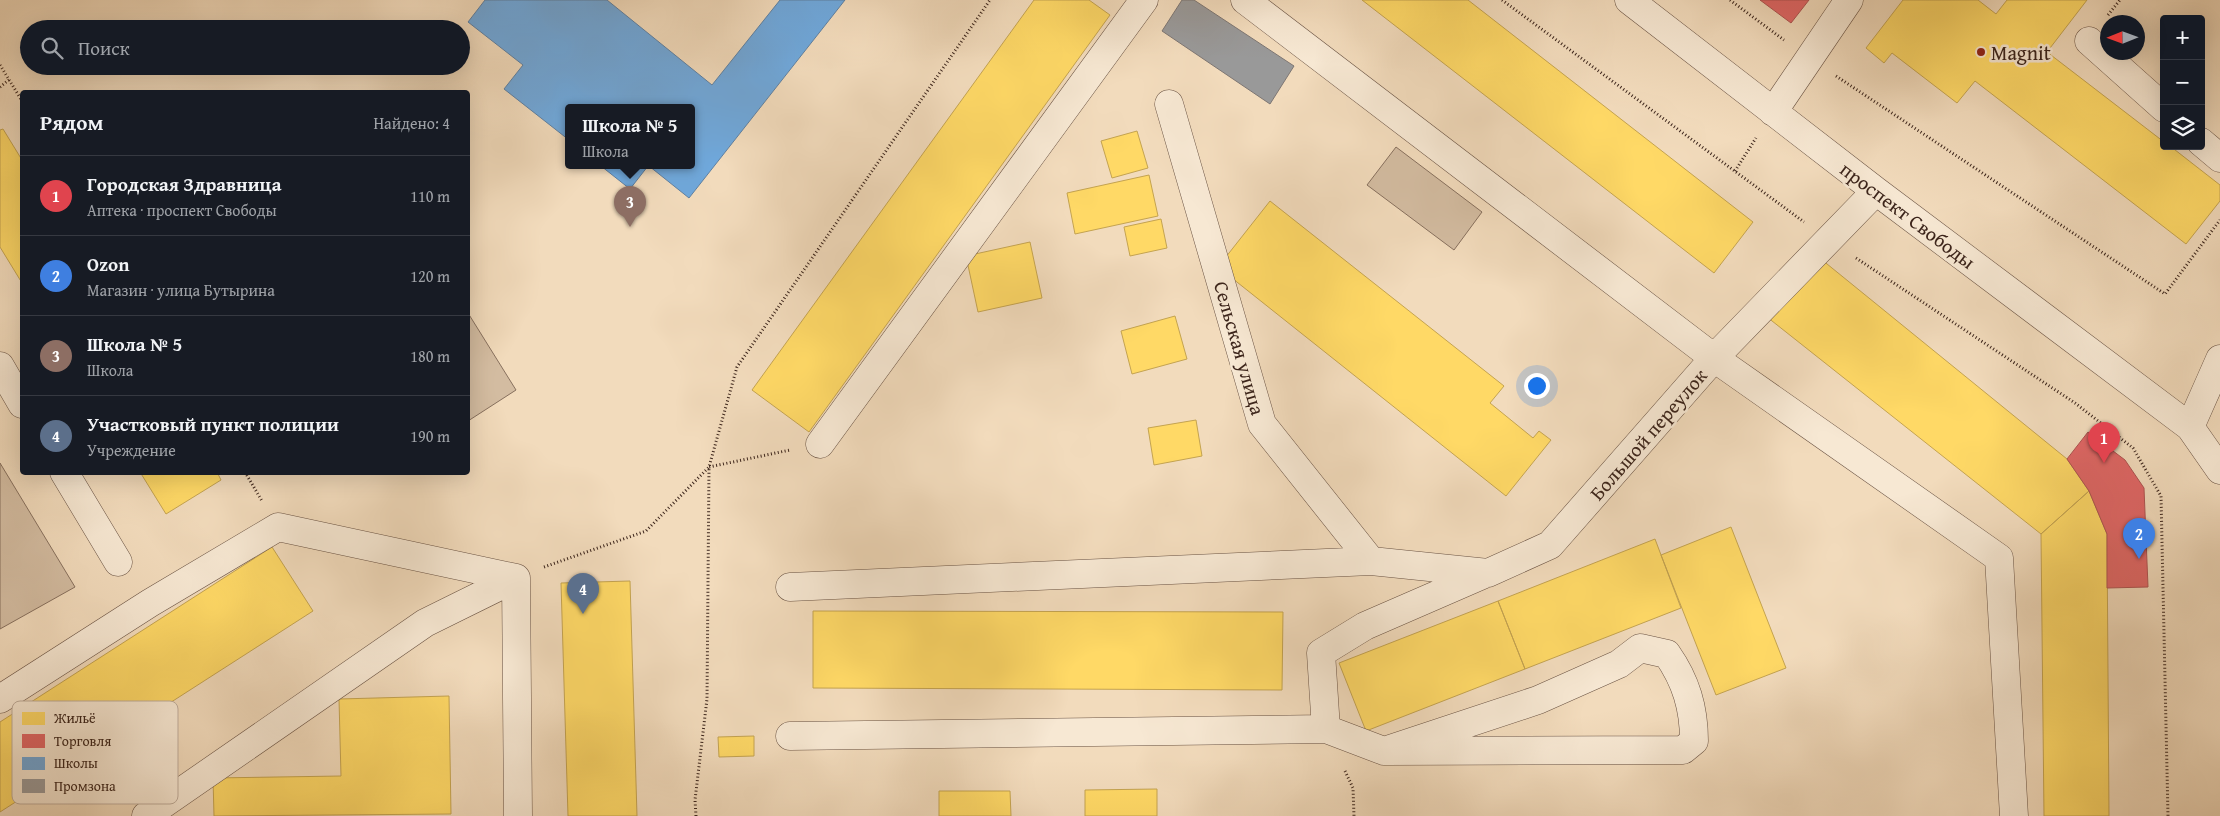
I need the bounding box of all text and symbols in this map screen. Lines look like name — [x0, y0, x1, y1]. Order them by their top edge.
north arrow — [2100, 15, 2145, 60]
map controls — [2160, 15, 2205, 150]
button: + — [2160, 15, 2205, 60]
search box — [20, 20, 470, 75]
icon: search — [38, 34, 66, 62]
text: Поиск — [78, 34, 130, 62]
place label: Magnit — [1991, 38, 2051, 67]
marker: Magnit — [1975, 46, 1987, 58]
button: − — [2160, 60, 2205, 105]
popup — [565, 104, 695, 169]
button: layers — [2160, 105, 2205, 150]
text: Рядом — [40, 107, 103, 138]
text: Найдено: 4 — [373, 111, 450, 135]
text: Школа № 5 — [582, 111, 678, 139]
text: Школа — [582, 139, 629, 163]
street label: проспект Свободы — [1834, 155, 1982, 275]
text: Городская Здравница — [87, 170, 281, 198]
text: 1 — [52, 184, 60, 208]
text: 110 m — [410, 184, 450, 208]
pin: 3 — [614, 186, 646, 227]
text: Аптека · проспект Свободы — [87, 198, 277, 222]
text: Ozon — [87, 250, 129, 278]
text: 2 — [52, 264, 60, 288]
text: 120 m — [410, 264, 450, 288]
text: Магазин · улица Бутырина — [87, 278, 275, 302]
street label: Сельская улица — [1207, 278, 1273, 419]
text: Школа № 5 — [87, 330, 182, 358]
text: 3 — [52, 344, 60, 368]
text: 180 m — [410, 344, 450, 368]
text: Школа — [87, 358, 133, 382]
street label: Большой переулок — [1582, 361, 1714, 506]
your location — [1524, 373, 1550, 399]
text: Участковый пункт полиции — [87, 410, 339, 438]
pin: 1 — [2088, 422, 2120, 463]
text: 4 — [52, 424, 60, 448]
text: 190 m — [410, 424, 450, 448]
text: Учреждение — [87, 438, 176, 462]
pin: 2 — [2123, 518, 2155, 559]
pin: 4 — [567, 573, 599, 614]
legend — [12, 701, 178, 804]
text: Жильё — [53, 708, 96, 728]
text: Торговля — [54, 731, 111, 751]
text: Школы — [54, 753, 98, 773]
text: Промзона — [54, 776, 116, 796]

